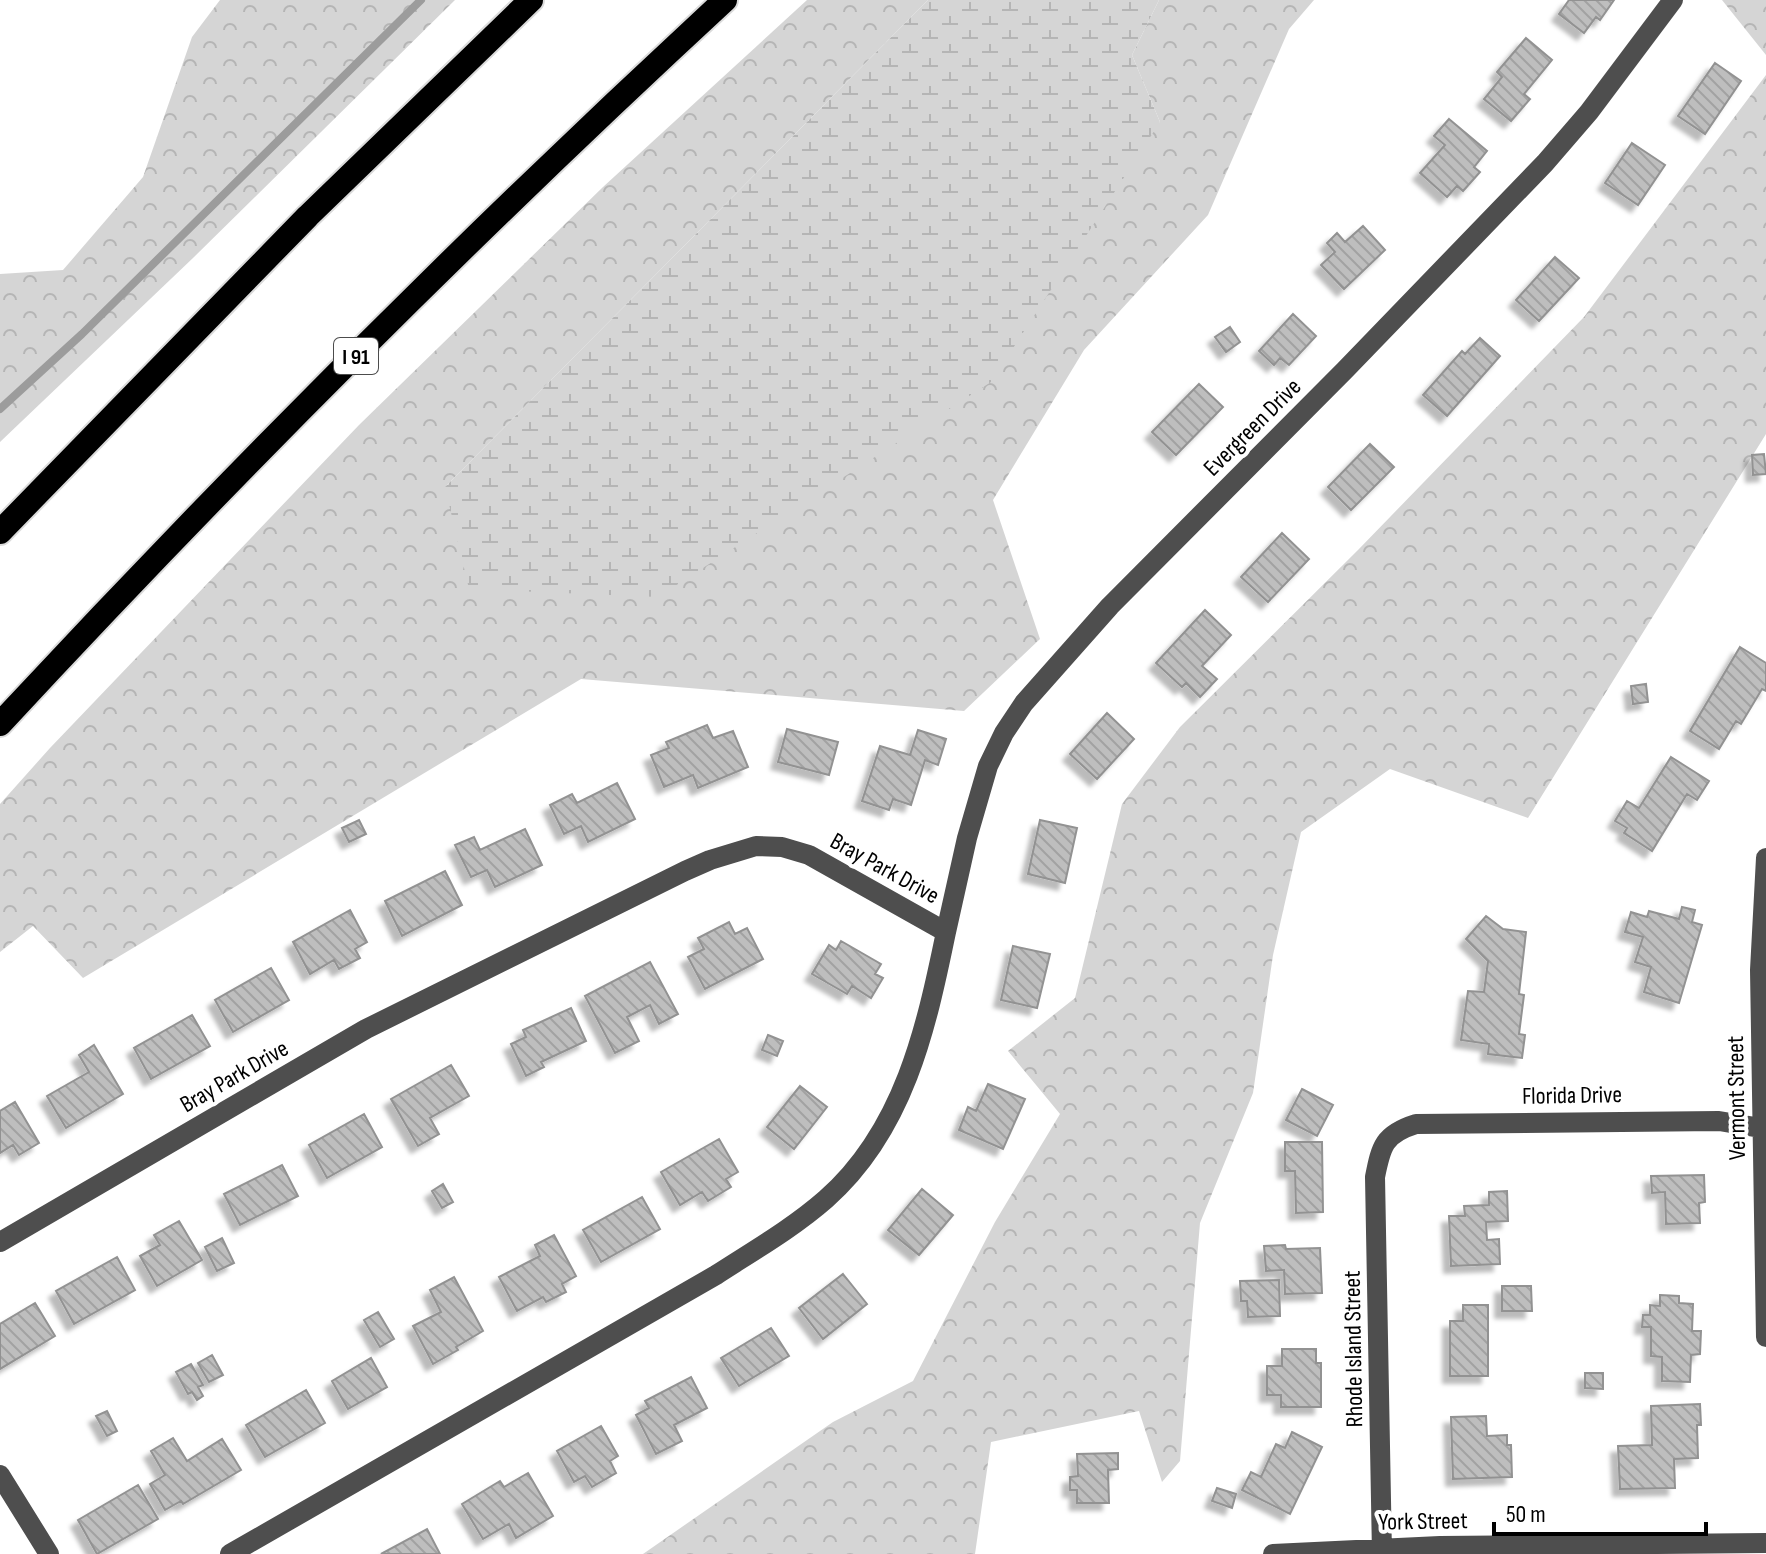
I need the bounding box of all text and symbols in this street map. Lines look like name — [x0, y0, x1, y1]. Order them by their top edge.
road number: I 91 — [334, 338, 378, 374]
street label: Evergreen Drive — [1197, 372, 1307, 482]
street label: Bray Park Drive — [825, 827, 944, 910]
street label: Bray Park Drive — [175, 1034, 294, 1119]
street label: Vermont Street — [1721, 1036, 1752, 1160]
street label: Florida Drive — [1522, 1080, 1622, 1111]
street label: Rhode Island Street — [1338, 1270, 1369, 1428]
scale bar — [1494, 1486, 1706, 1536]
text: 50 m — [1506, 1500, 1546, 1529]
street label: York Street — [1378, 1506, 1468, 1537]

